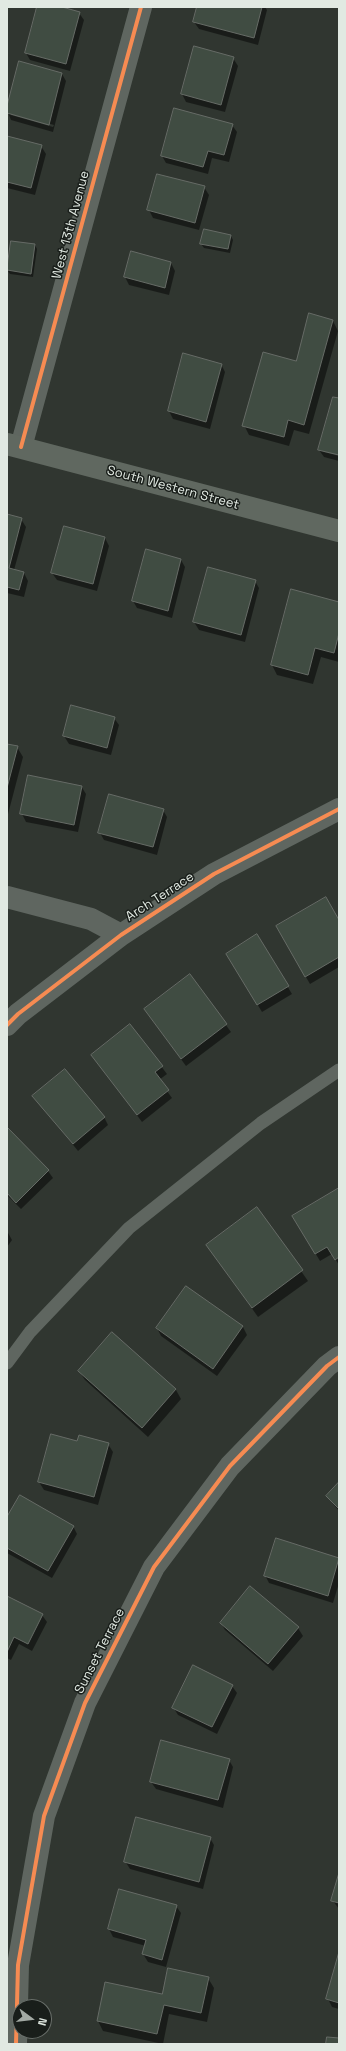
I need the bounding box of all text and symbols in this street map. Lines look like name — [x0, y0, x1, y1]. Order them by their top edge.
street label: West 13th Avenue — [49, 169, 93, 281]
street label: South Western Street — [105, 463, 241, 513]
street label: Arch Terrace — [123, 869, 197, 925]
street label: Sunset Terrace — [72, 1606, 128, 1696]
north arrow — [12, 1999, 52, 2039]
text: N — [35, 2016, 50, 2027]

